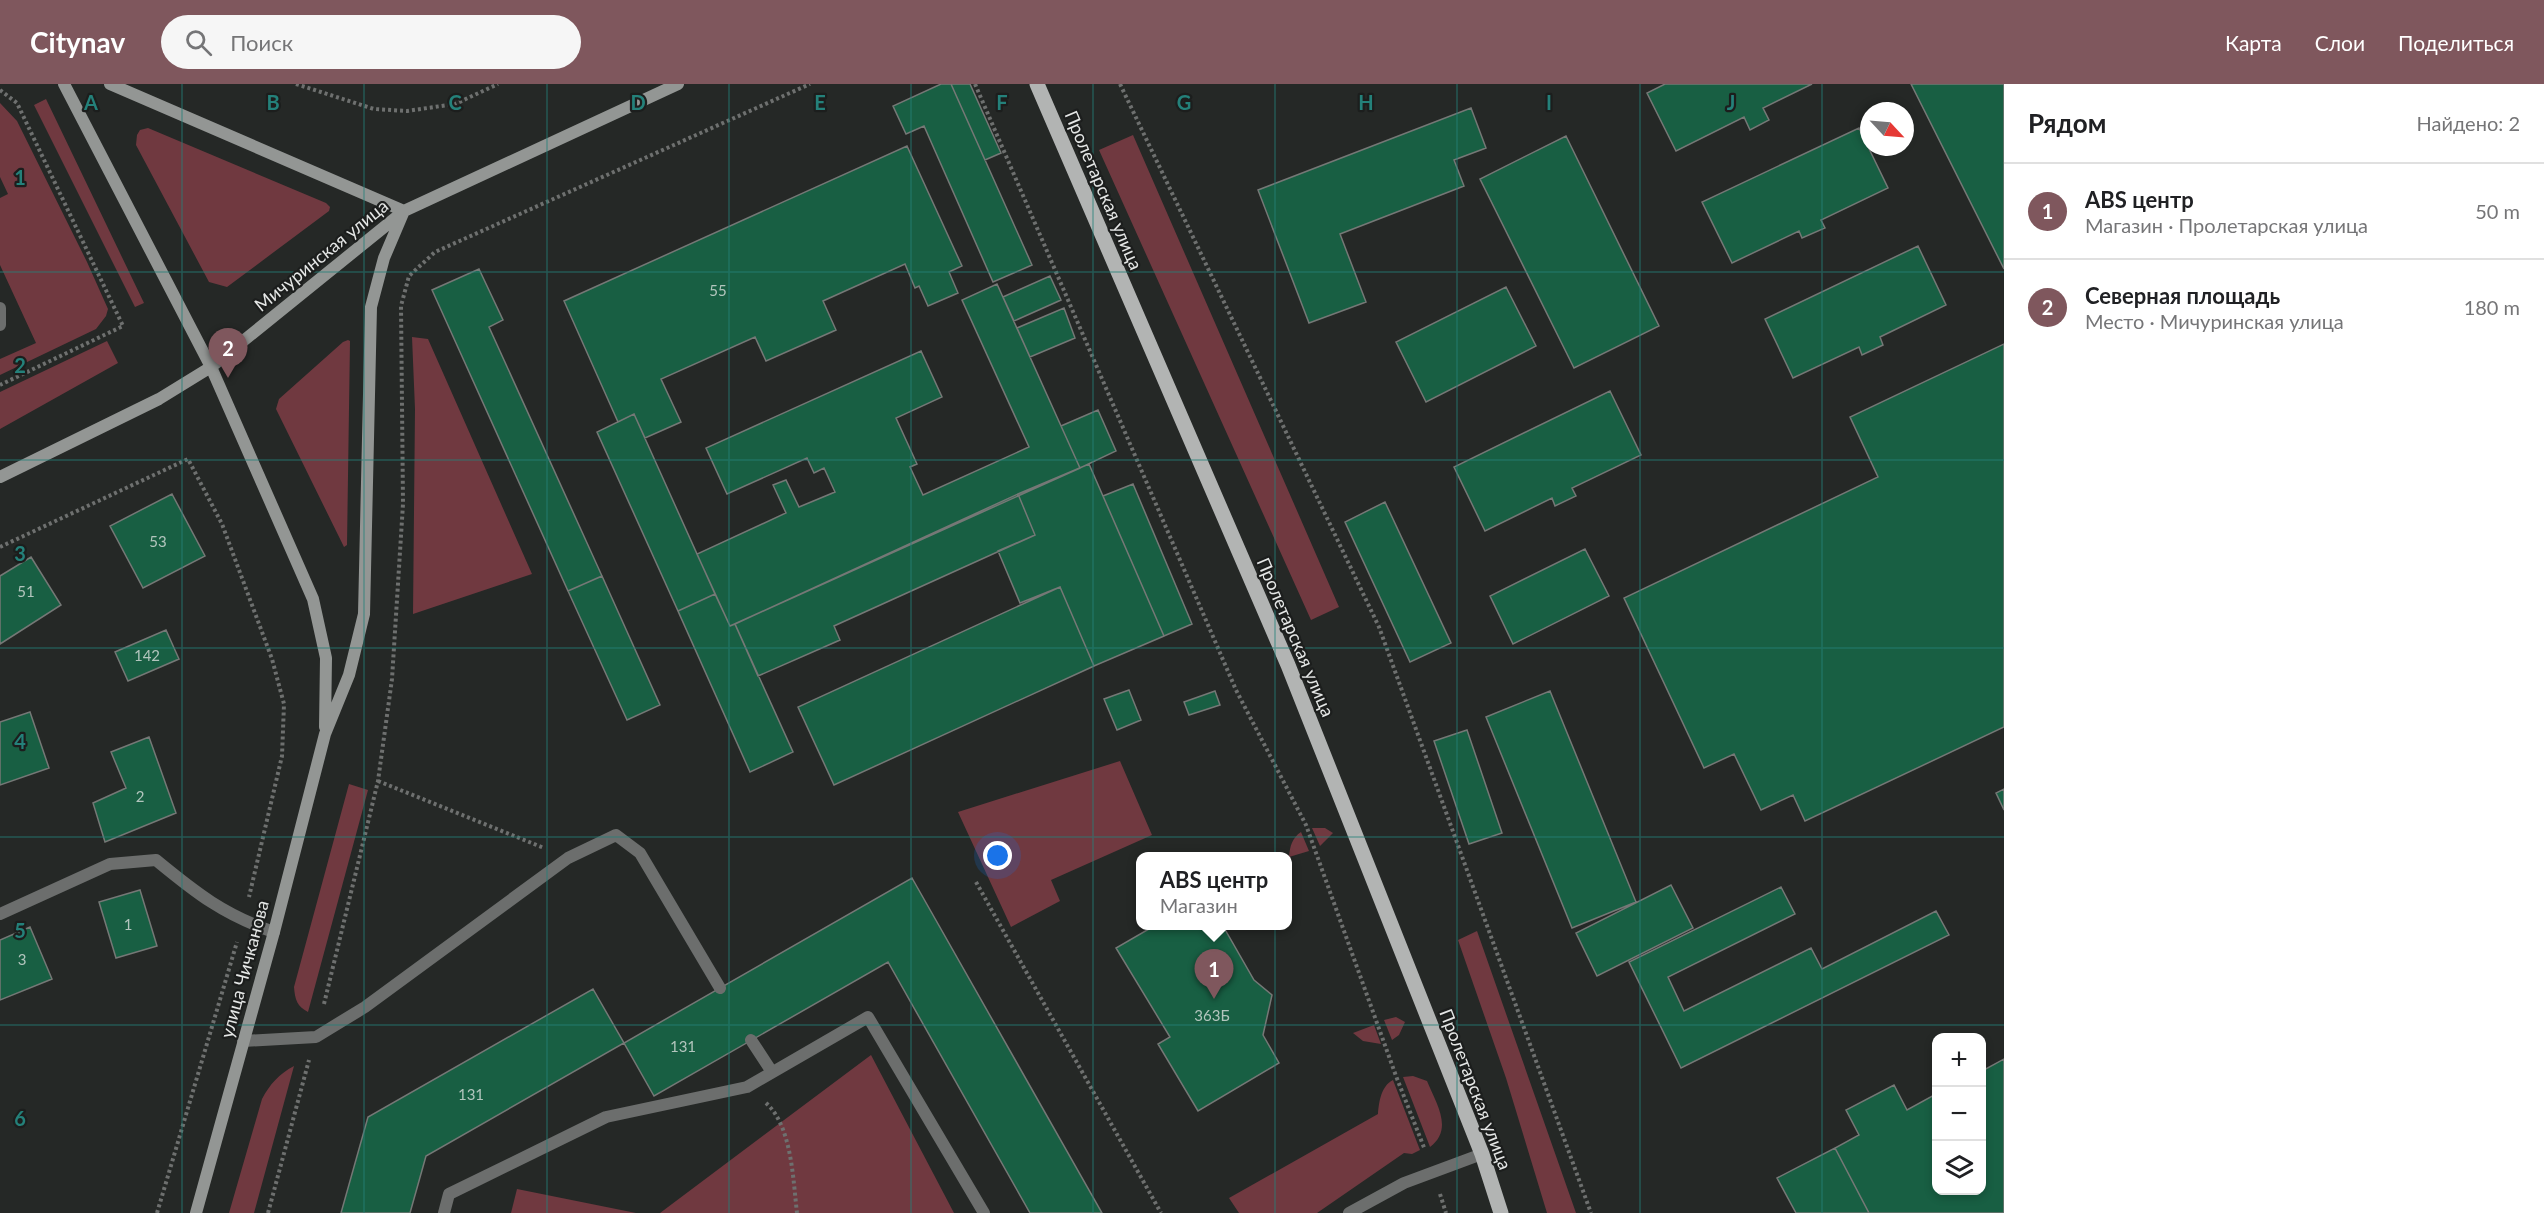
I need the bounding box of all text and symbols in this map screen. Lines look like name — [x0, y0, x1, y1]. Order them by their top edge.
search box — [161, 15, 581, 69]
text: Citynav — [30, 25, 125, 59]
icon: search — [182, 26, 215, 59]
text: Поиск — [230, 29, 293, 56]
text: Карта — [2225, 30, 2282, 55]
text: Слои — [2315, 30, 2365, 55]
text: Поделиться — [2398, 30, 2514, 55]
text: A — [83, 90, 98, 114]
text: B — [266, 90, 280, 114]
text: C — [448, 90, 462, 114]
text: D — [630, 90, 646, 114]
text: E — [814, 90, 826, 114]
text: F — [996, 90, 1008, 114]
text: G — [1177, 90, 1191, 114]
text: H — [1358, 90, 1374, 114]
text: I — [1546, 90, 1552, 114]
text: J — [1727, 90, 1735, 114]
north arrow — [1860, 102, 1914, 156]
street label: Пролетарская улица — [1061, 107, 1147, 273]
text: Рядом — [2028, 107, 2106, 139]
text: Найдено: 2 — [2417, 111, 2520, 135]
text: 1 — [14, 165, 26, 189]
text: ABS центр — [2085, 186, 2194, 213]
street label: Мичуринская улица — [250, 194, 392, 316]
text: 1 — [2042, 199, 2053, 223]
text: 50 m — [2475, 199, 2520, 223]
text: Магазин · Пролетарская улица — [2085, 213, 2368, 237]
house number: 55 — [709, 281, 727, 299]
text: Северная площадь — [2085, 282, 2280, 309]
text: 2 — [2042, 295, 2053, 319]
text: 180 m — [2464, 295, 2520, 319]
text: Место · Мичуринская улица — [2085, 309, 2344, 333]
pin: 2 — [208, 328, 248, 378]
text: 2 — [14, 353, 26, 377]
house number: 53 — [149, 532, 167, 550]
text: 3 — [14, 541, 26, 565]
street label: Пролетарская улица — [1253, 554, 1339, 720]
house number: 51 — [17, 582, 35, 600]
house number: 142 — [134, 646, 160, 664]
text: 4 — [14, 729, 26, 753]
house number: 2 — [136, 787, 144, 805]
your location — [983, 841, 1012, 870]
popup — [1136, 852, 1292, 930]
text: ABS центр — [1160, 866, 1268, 893]
text: Магазин — [1160, 893, 1238, 917]
street label: улица Чичканова — [215, 898, 273, 1040]
house number: 1 — [124, 915, 132, 933]
text: 5 — [14, 918, 26, 942]
house number: 3 — [18, 950, 26, 968]
pin: 1 — [1194, 950, 1234, 999]
street label: Пролетарская улица — [1435, 1005, 1517, 1173]
house number: 363Б — [1194, 1006, 1230, 1024]
map controls — [1932, 1033, 1986, 1195]
button: + — [1932, 1033, 1986, 1087]
house number: 131 — [670, 1037, 696, 1055]
house number: 131 — [458, 1085, 484, 1103]
button: − — [1932, 1087, 1986, 1141]
text: 6 — [14, 1106, 26, 1130]
button: layers — [1932, 1141, 1986, 1195]

